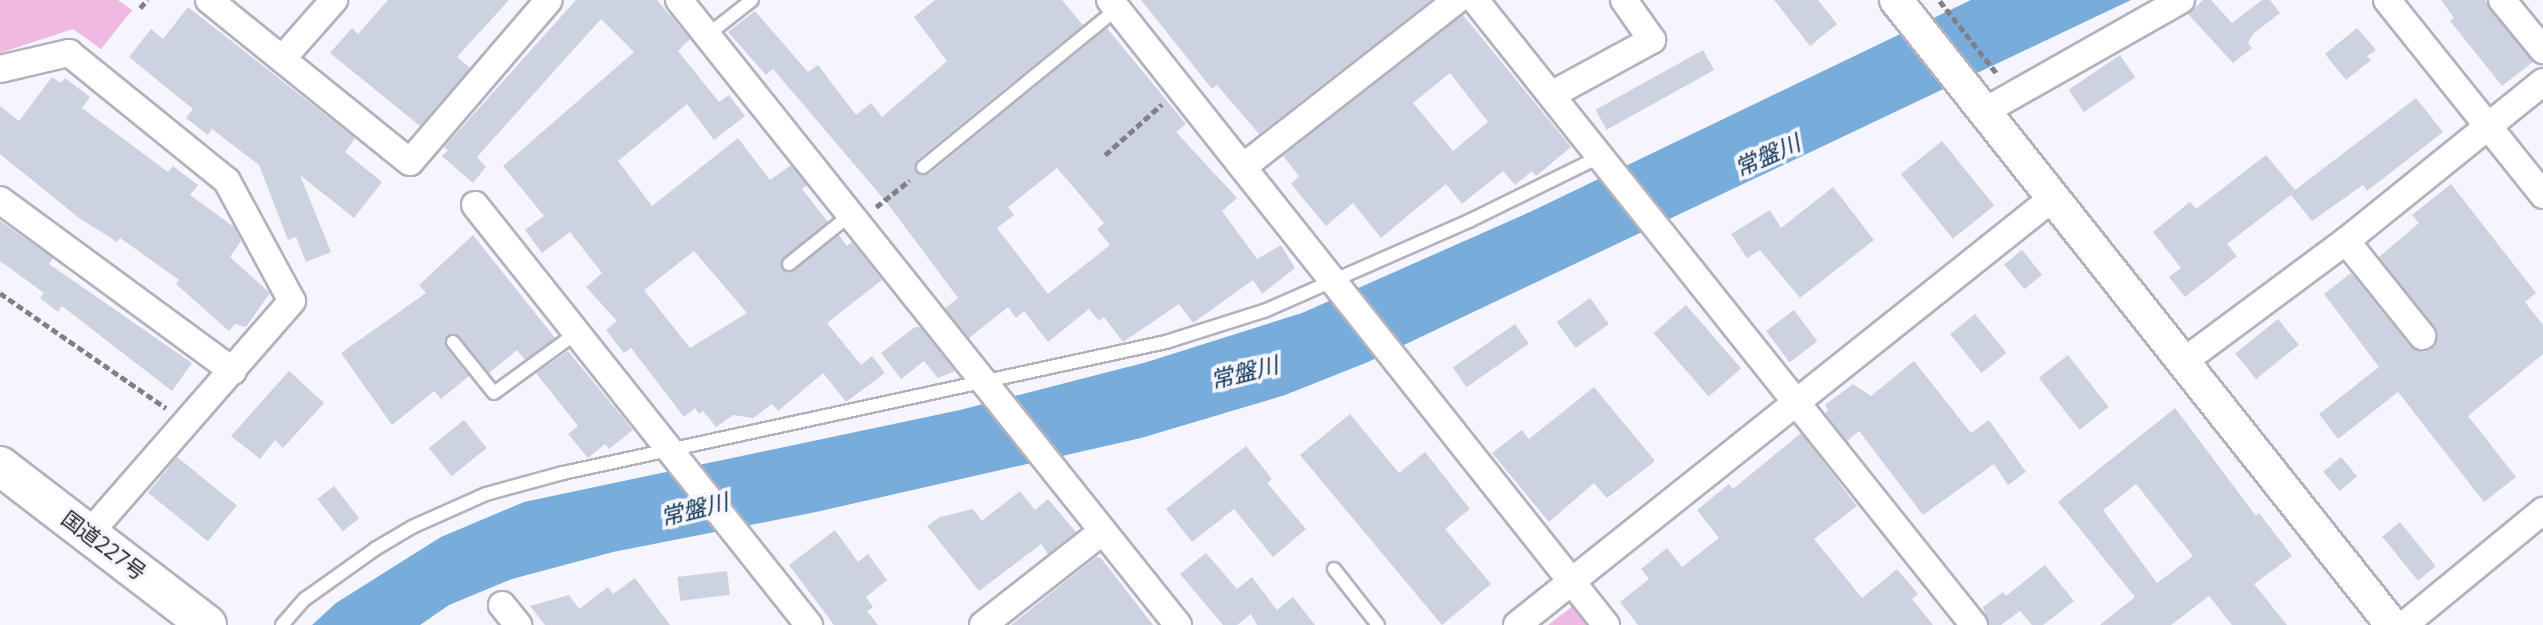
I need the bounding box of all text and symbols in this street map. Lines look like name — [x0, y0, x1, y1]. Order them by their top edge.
water label: 常盤川 — [1730, 128, 1804, 182]
water label: 常盤川 — [1207, 350, 1281, 394]
water label: 常盤川 — [657, 487, 731, 531]
street label: 国道227号 — [57, 505, 151, 585]

